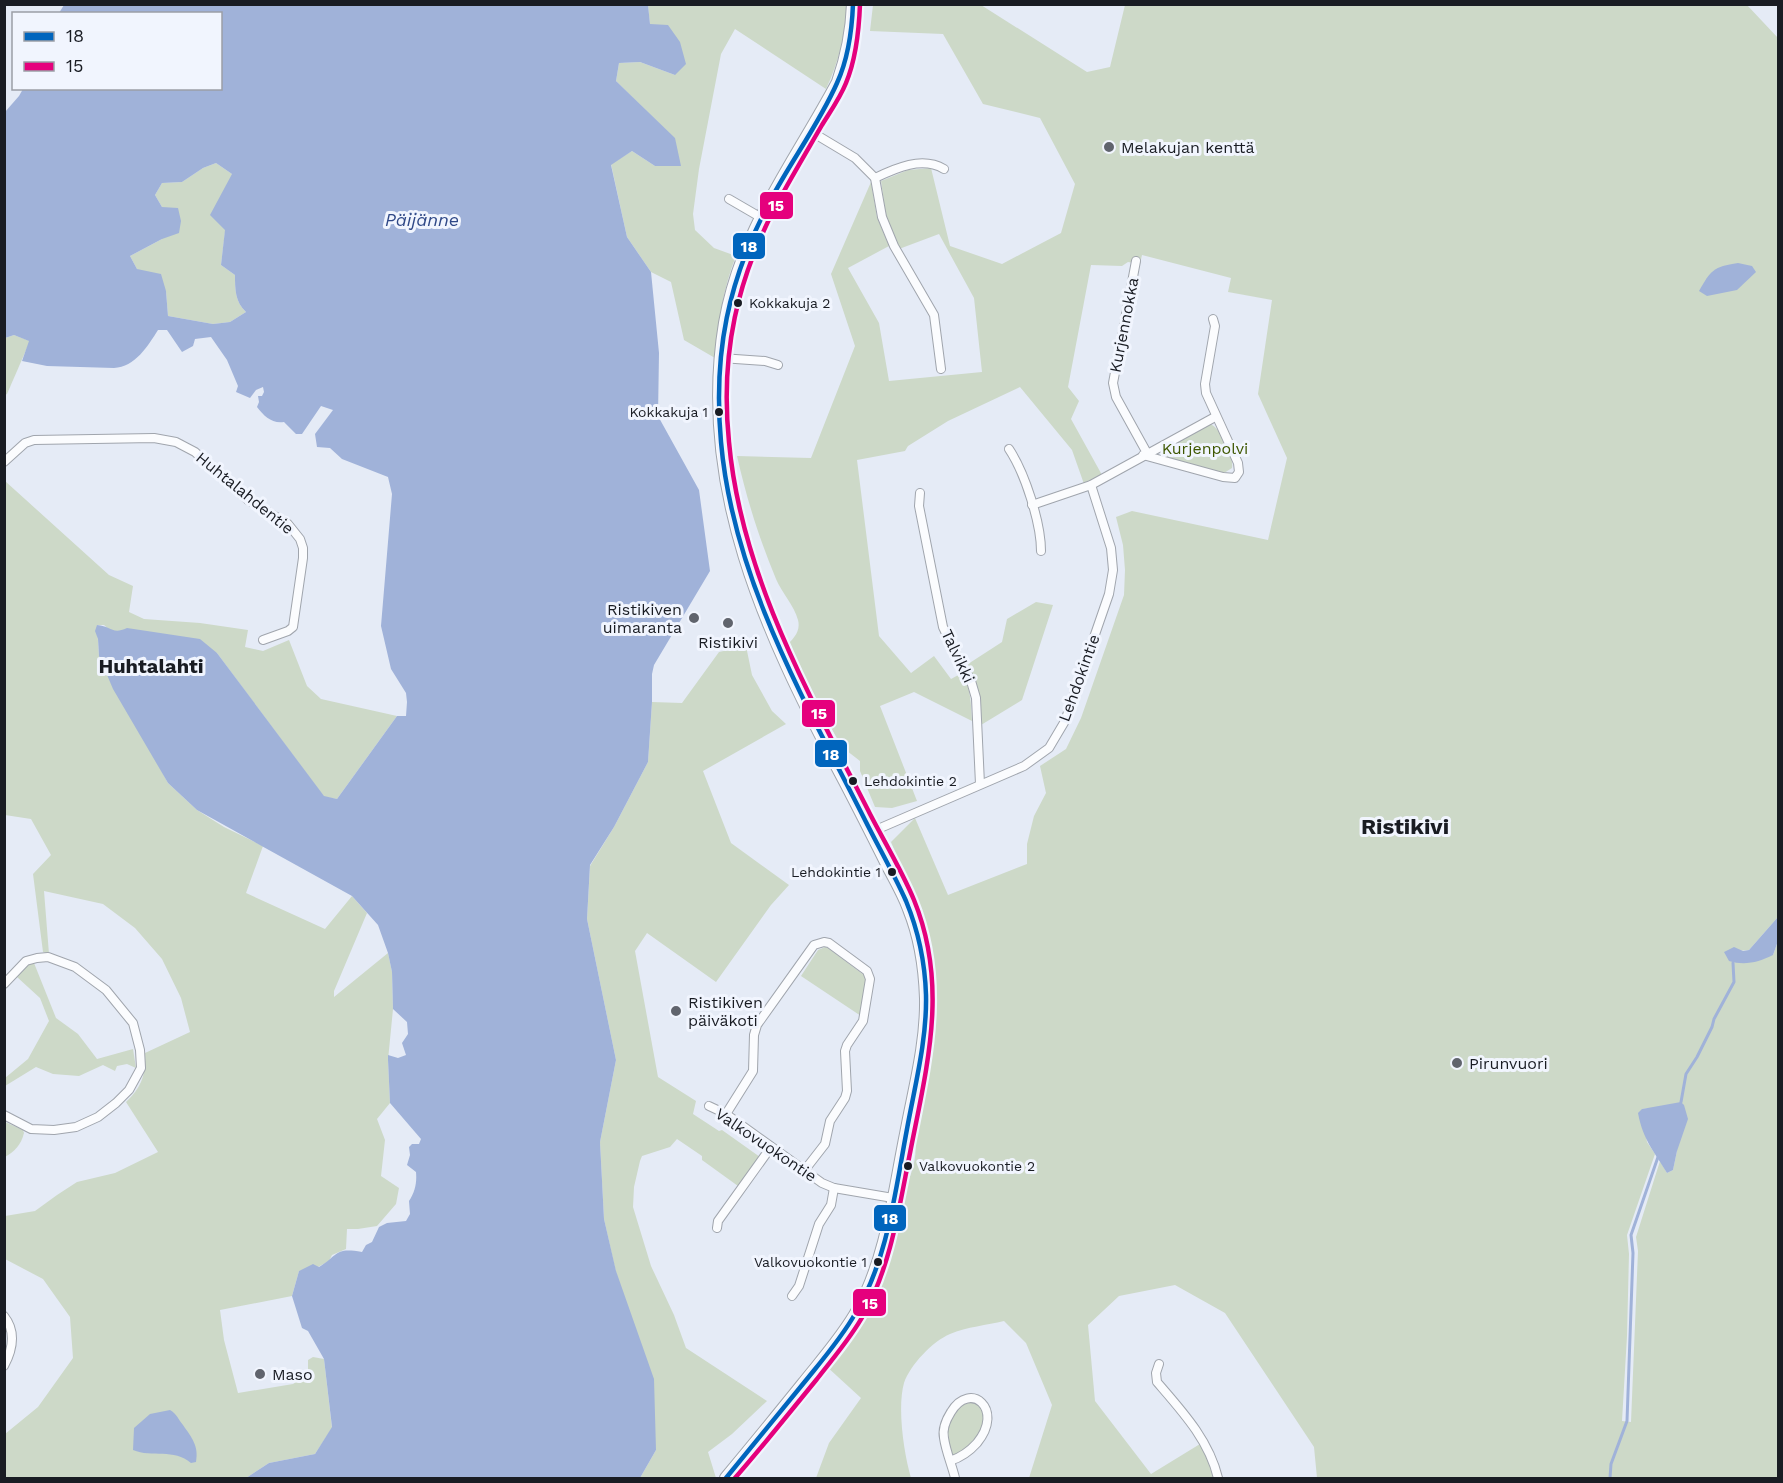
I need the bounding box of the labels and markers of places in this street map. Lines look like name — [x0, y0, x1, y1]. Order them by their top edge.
place label: Melakujan kenttä — [1121, 138, 1255, 157]
marker: Melakujan kenttä — [1102, 140, 1116, 154]
place label: Kokkakuja 2 — [749, 295, 831, 311]
marker: Kokkakuja 2 — [732, 297, 744, 309]
place label: Kokkakuja 1 — [629, 404, 708, 420]
marker: Kokkakuja 1 — [713, 406, 725, 418]
place label: Ristikiven uimaranta — [603, 600, 682, 637]
marker: Ristikiven uimaranta — [687, 611, 701, 625]
marker: Ristikivi — [721, 616, 735, 630]
place label: Ristikivi — [698, 633, 758, 652]
place label: Lehdokintie 2 — [864, 773, 957, 789]
marker: Lehdokintie 2 — [847, 775, 859, 787]
place label: Lehdokintie 1 — [791, 864, 881, 880]
marker: Lehdokintie 1 — [886, 866, 898, 878]
place label: Ristikiven päiväkoti — [688, 993, 763, 1030]
marker: Ristikiven päiväkoti — [669, 1004, 683, 1018]
place label: Pirunvuori — [1469, 1054, 1548, 1073]
marker: Pirunvuori — [1450, 1056, 1464, 1070]
place label: Valkovuokontie 2 — [919, 1158, 1035, 1174]
marker: Valkovuokontie 2 — [902, 1160, 914, 1172]
place label: Valkovuokontie 1 — [754, 1254, 867, 1270]
marker: Valkovuokontie 1 — [872, 1256, 884, 1268]
place label: Maso — [272, 1365, 313, 1384]
marker: Maso — [253, 1367, 267, 1381]

